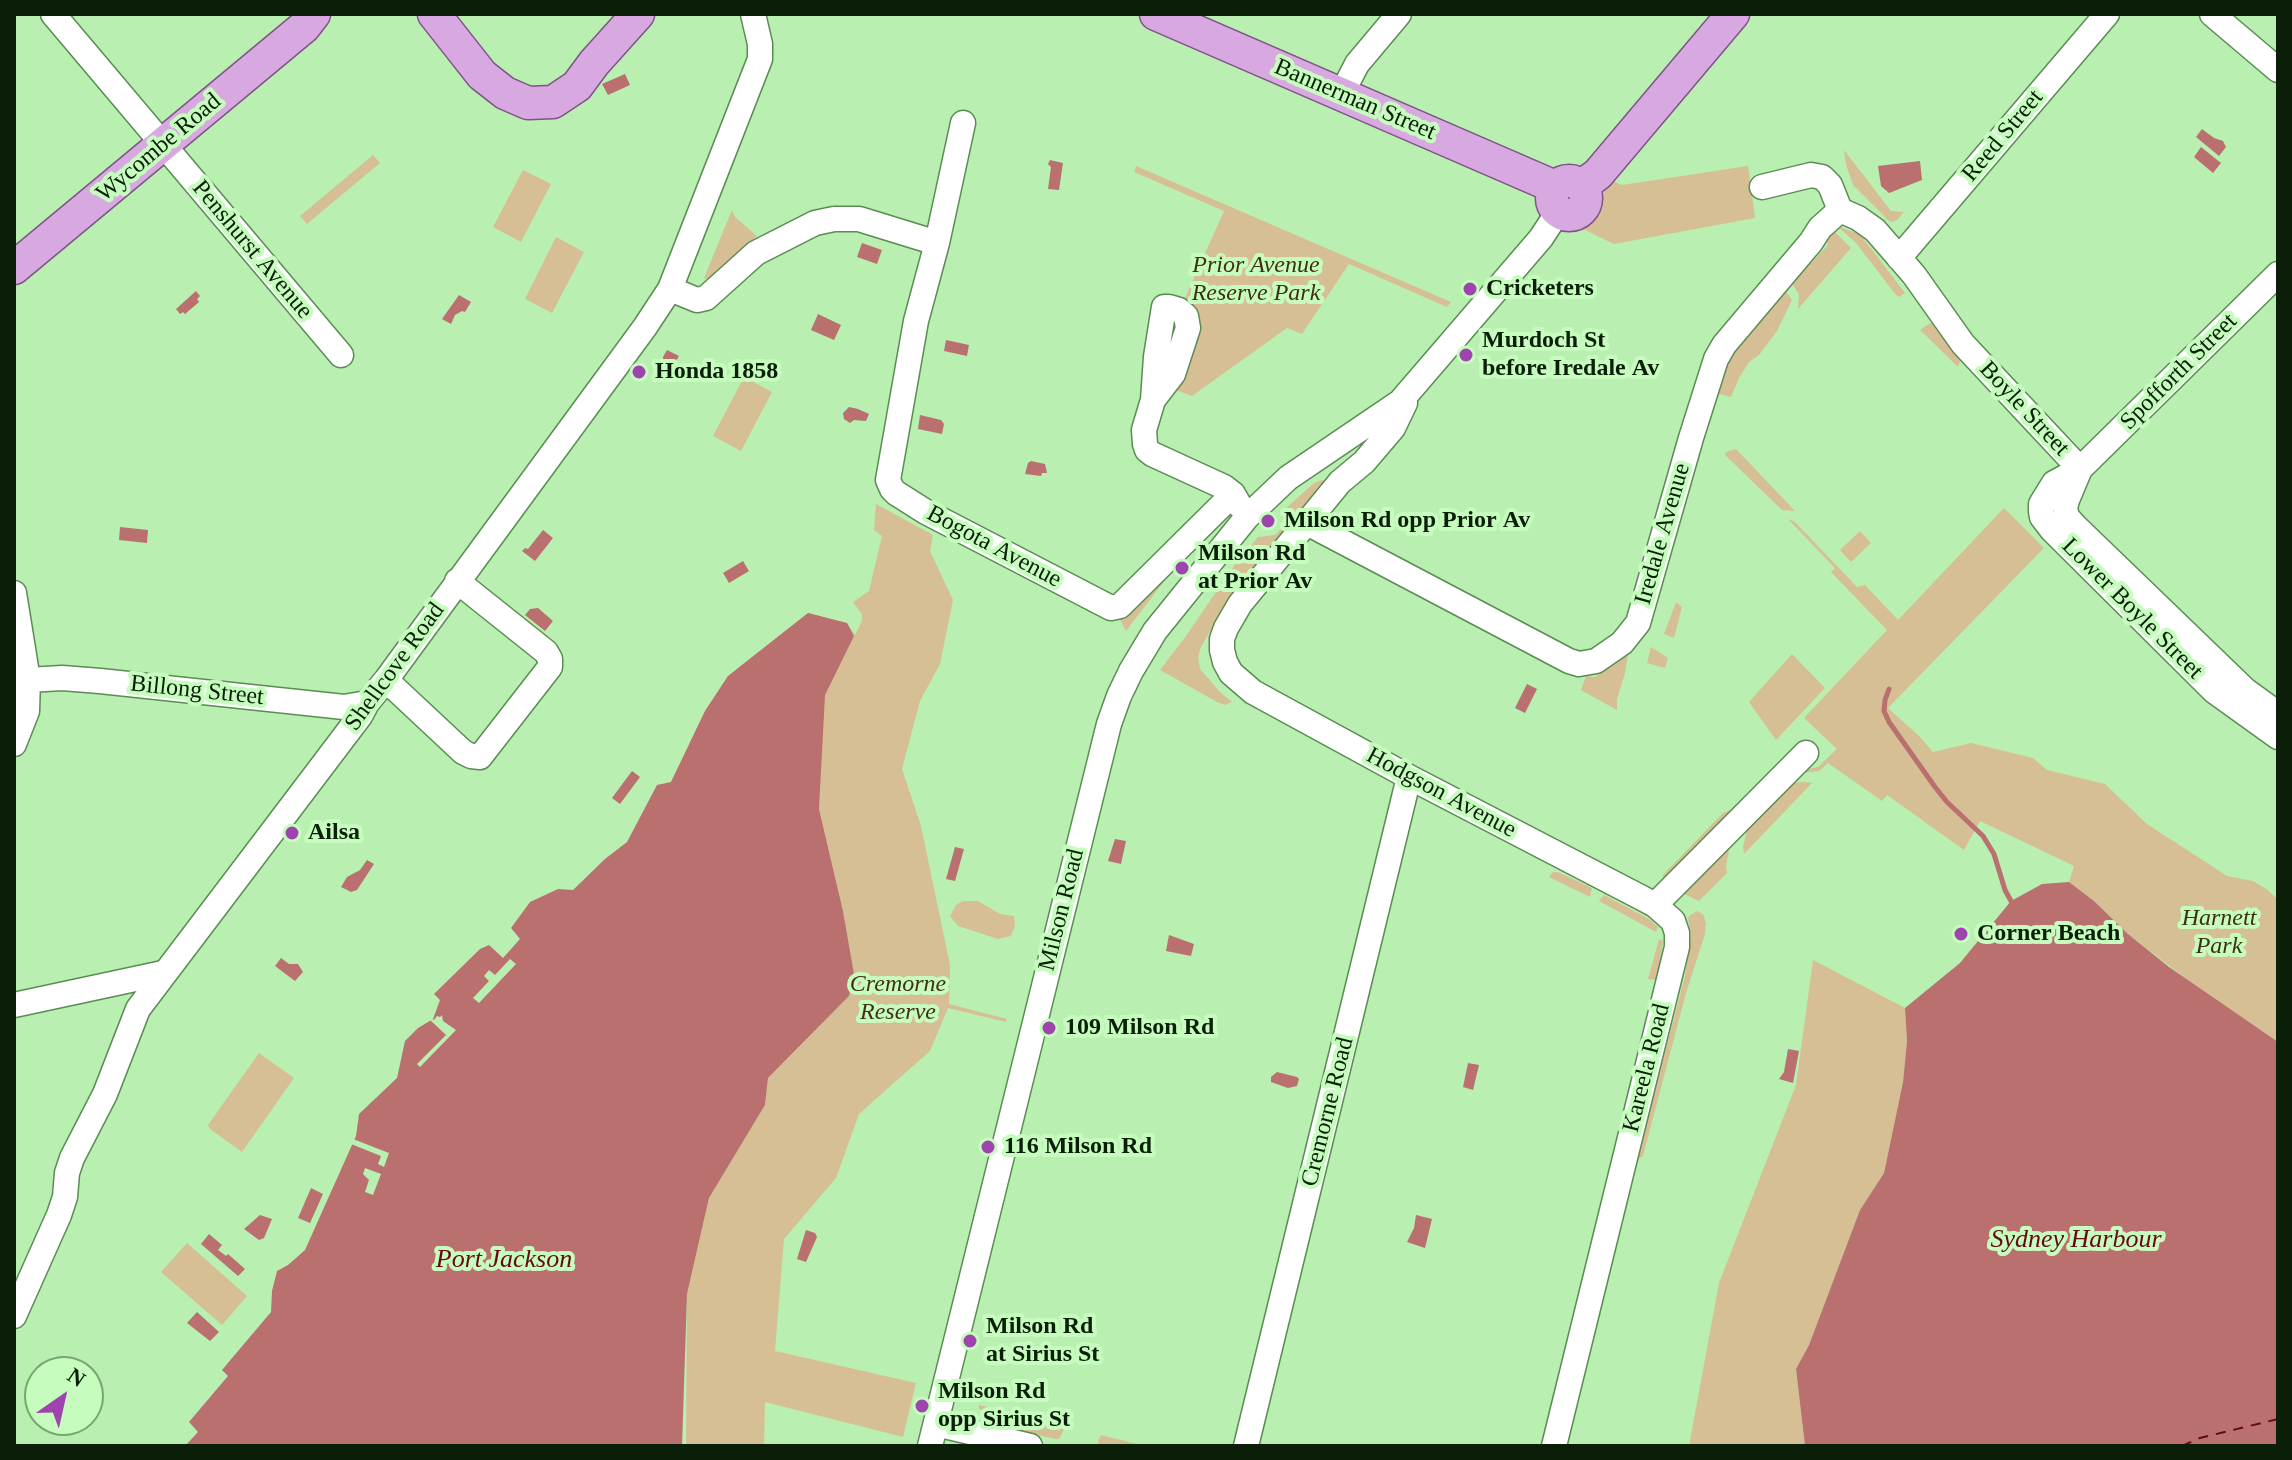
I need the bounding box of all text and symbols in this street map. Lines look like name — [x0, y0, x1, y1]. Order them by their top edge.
street label: Bannerman Street — [1254, 46, 1456, 154]
street label: Reed Street — [1950, 77, 2056, 195]
street label: Wycombe Road — [83, 81, 235, 215]
street label: Penshurst Avenue — [175, 162, 329, 338]
park label: Prior Avenue Reserve Park — [1183, 252, 1329, 308]
place label: Cricketers — [1486, 275, 1608, 303]
marker: Cricketers — [1461, 280, 1479, 298]
street label: Spofforth Street — [2105, 298, 2253, 446]
place label: Murdoch St before Iredale Av — [1482, 327, 1688, 383]
marker: Murdoch St before Iredale Av — [1457, 346, 1475, 364]
street label: Boyle Street — [1967, 350, 2081, 468]
place label: Honda 1858 — [655, 358, 795, 386]
marker: Honda 1858 — [630, 363, 648, 381]
street label: Iredale Avenue — [1626, 449, 1700, 619]
street label: Bogota Avenue — [911, 494, 1077, 600]
place label: Milson Rd opp Prior Av — [1284, 507, 1554, 535]
marker: Milson Rd opp Prior Av — [1259, 512, 1277, 530]
street label: Lower Boyle Street — [2048, 525, 2216, 693]
place label: Milson Rd at Prior Av — [1198, 540, 1325, 596]
marker: Milson Rd at Prior Av — [1173, 559, 1191, 577]
street label: Shellcove Road — [334, 590, 456, 744]
street label: Billong Street — [120, 669, 274, 713]
street label: Hodgson Avenue — [1349, 735, 1533, 851]
place label: Ailsa — [308, 819, 366, 847]
marker: Ailsa — [283, 824, 301, 842]
street label: Milson Road — [1031, 839, 1093, 981]
park label: Harnett Park — [2176, 905, 2262, 961]
place label: Corner Beach — [1977, 920, 2138, 948]
marker: Corner Beach — [1952, 925, 1970, 943]
park label: Cremorne Reserve — [841, 971, 955, 1027]
street label: Kareela Road — [1615, 993, 1679, 1143]
place label: 109 Milson Rd — [1065, 1014, 1230, 1042]
marker: 109 Milson Rd — [1040, 1019, 1058, 1037]
street label: Cremorne Road — [1293, 1023, 1363, 1201]
place label: 116 Milson Rd — [1004, 1133, 1169, 1161]
marker: 116 Milson Rd — [979, 1138, 997, 1156]
water label: Sydney Harbour — [1978, 1224, 2174, 1256]
water label: Port Jackson — [429, 1244, 579, 1276]
place label: Milson Rd at Sirius St — [986, 1313, 1113, 1369]
marker: Milson Rd at Sirius St — [961, 1332, 979, 1350]
north arrow — [24, 1356, 104, 1436]
text: N — [63, 1363, 90, 1392]
place label: Milson Rd opp Sirius St — [938, 1378, 1086, 1434]
marker: Milson Rd opp Sirius St — [913, 1397, 931, 1415]

